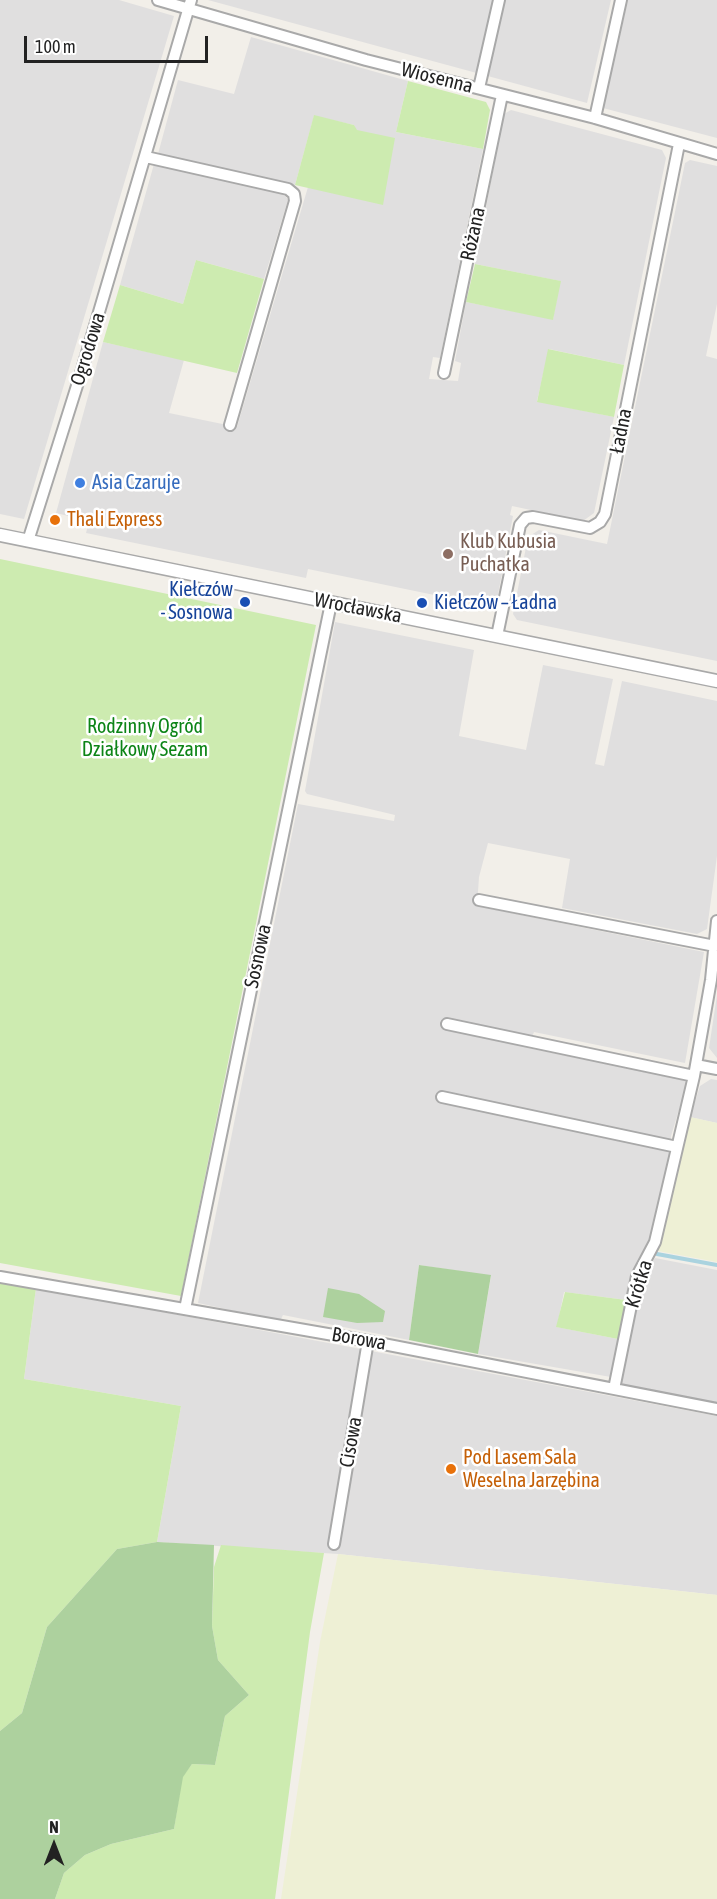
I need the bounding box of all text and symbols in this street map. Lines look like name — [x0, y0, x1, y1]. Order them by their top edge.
scale bar — [27, 24, 212, 62]
text: 100 m — [35, 36, 76, 57]
street label: Wiosenna — [399, 57, 475, 99]
street label: Różana — [456, 205, 490, 263]
street label: Ogrodowa — [66, 309, 110, 389]
street label: Ładna — [605, 406, 637, 456]
place label: Asia Czaruje — [92, 471, 180, 495]
marker: Asia Czaruje — [73, 476, 87, 490]
place label: Thali Express — [67, 508, 162, 532]
marker: Thali Express — [48, 513, 62, 527]
place label: Klub Kubusia Puchatka — [460, 530, 556, 577]
marker: Klub Kubusia Puchatka — [441, 547, 455, 561]
place label: Kiełczów - Sosnowa — [160, 578, 233, 625]
street label: Wrocławska — [312, 588, 404, 628]
place label: Kiełczów – Ładna — [434, 591, 557, 615]
marker: Kiełczów - Sosnowa — [238, 595, 252, 609]
marker: Kiełczów – Ładna — [415, 596, 429, 610]
park label: Rodzinny Ogród Działkowy Sezam — [82, 715, 208, 762]
street label: Sosnowa — [240, 922, 276, 990]
street label: Krótka — [620, 1257, 658, 1311]
street label: Borowa — [330, 1322, 388, 1356]
street label: Cisowa — [335, 1415, 367, 1469]
place label: Pod Lasem Sala Weselna Jarzębina — [463, 1446, 600, 1493]
marker: Pod Lasem Sala Weselna Jarzębina — [444, 1462, 458, 1476]
north arrow — [24, 1815, 84, 1875]
text: N — [49, 1818, 59, 1836]

